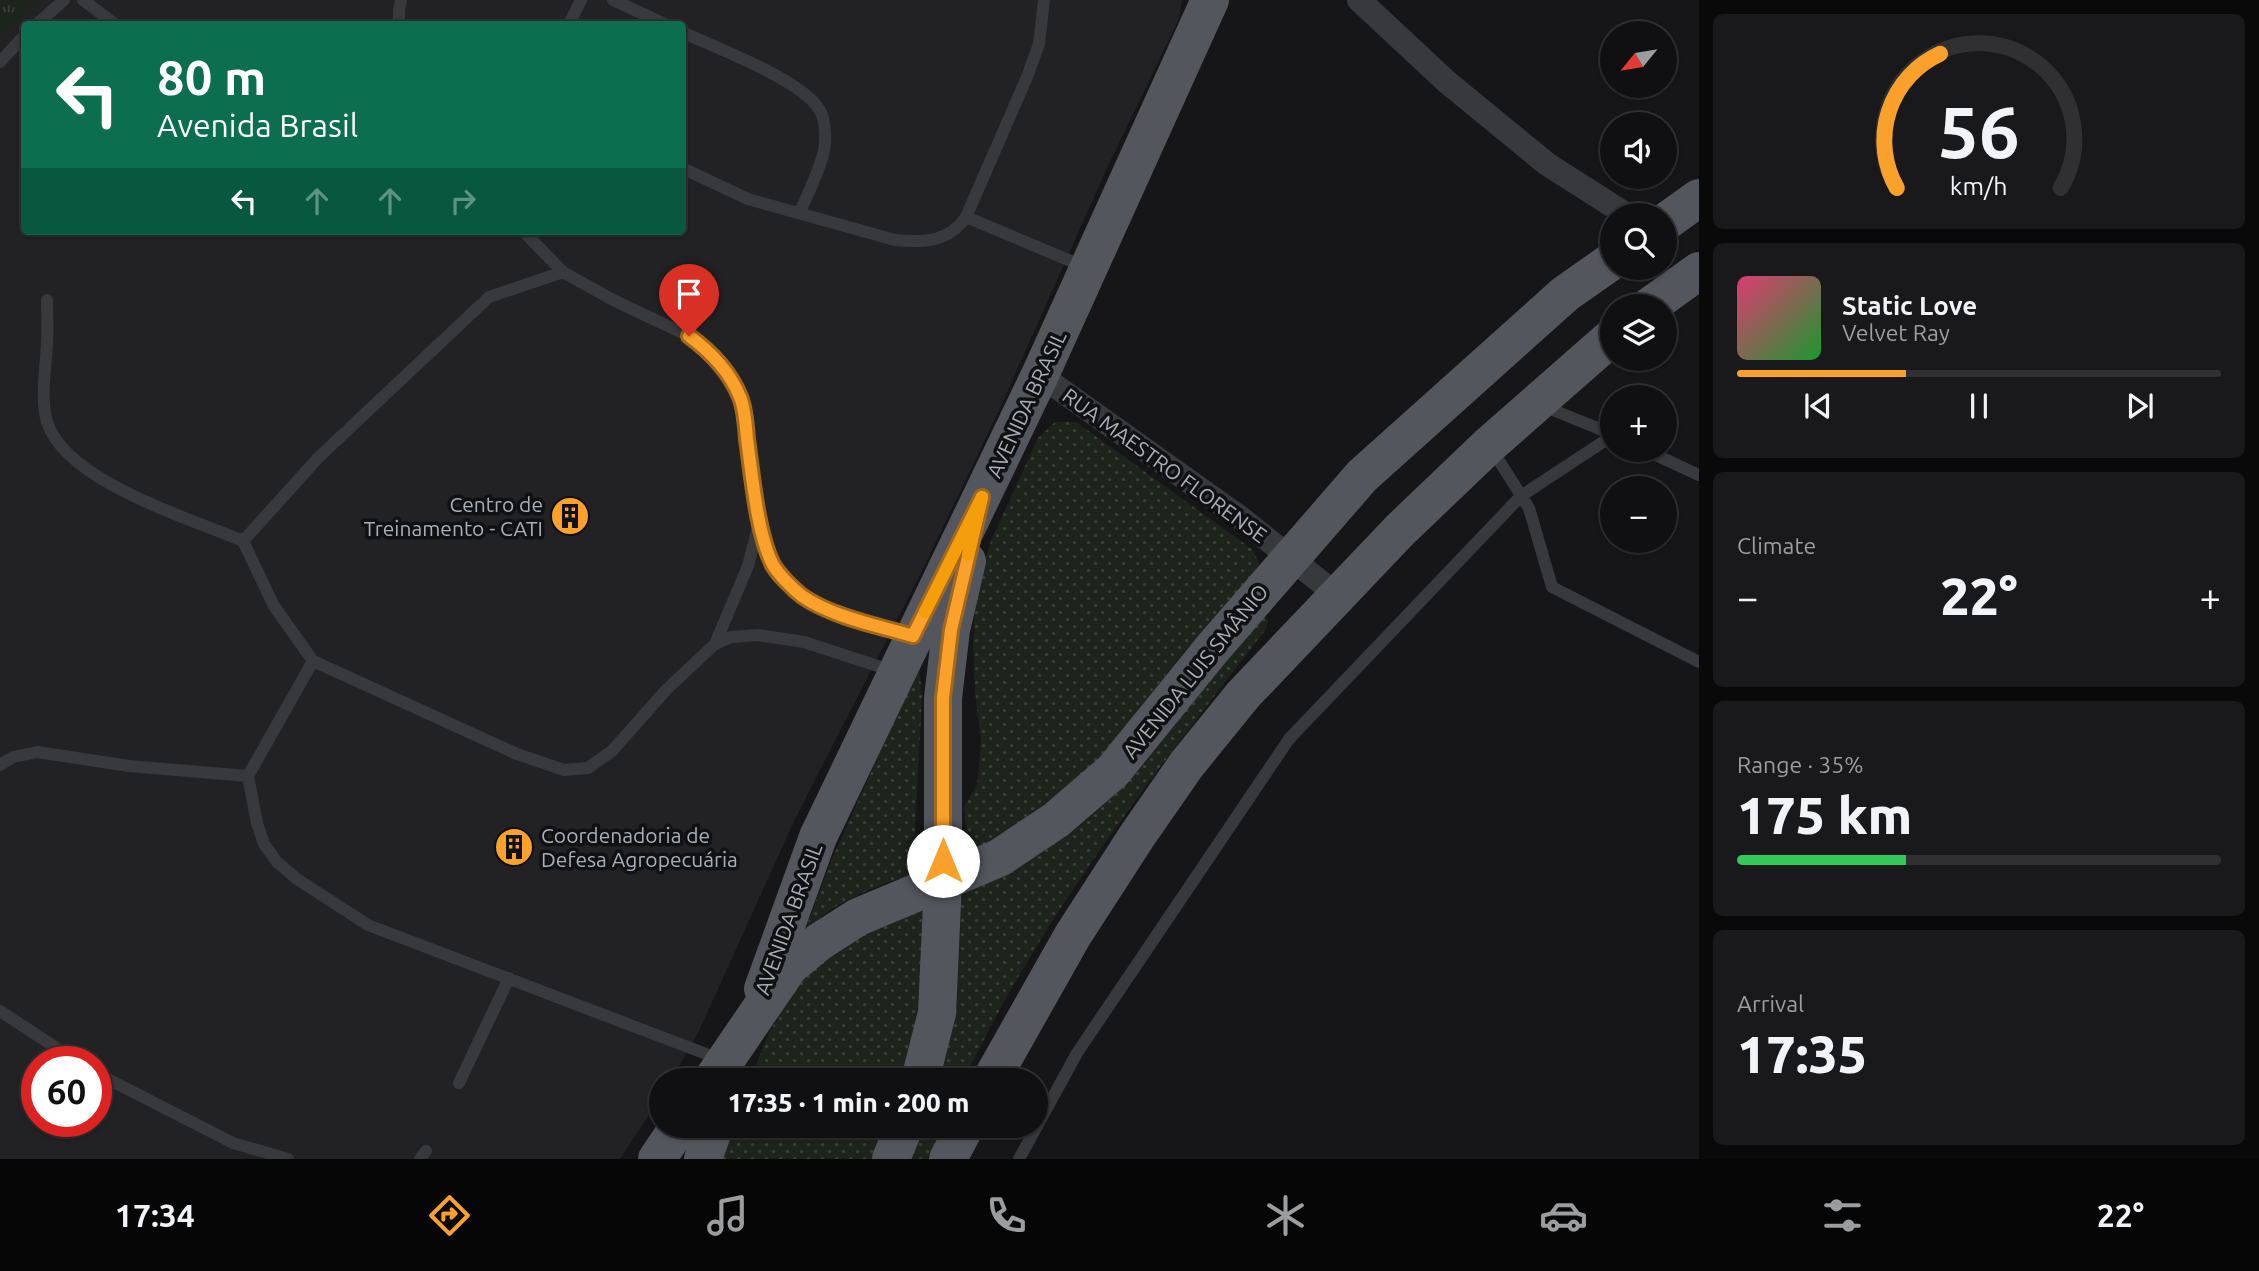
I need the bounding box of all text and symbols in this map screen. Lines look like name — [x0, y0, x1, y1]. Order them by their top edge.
north arrow — [1600, 21, 1676, 98]
map controls — [1600, 21, 1677, 553]
icon: left — [42, 49, 133, 140]
text: 80 m — [157, 49, 266, 104]
text: 56 — [1938, 90, 2020, 172]
text: Avenida Brasil — [157, 107, 358, 143]
button: sound — [1600, 112, 1677, 189]
text: km/h — [1950, 171, 2008, 199]
icon: left — [225, 182, 263, 220]
icon: ahead — [298, 182, 336, 220]
icon: ahead — [371, 182, 409, 220]
icon: right — [444, 182, 482, 220]
button: search — [1600, 203, 1677, 280]
pin — [659, 264, 719, 336]
icon: arrive — [670, 275, 708, 313]
text: Static Love — [1842, 291, 1977, 320]
button: layers — [1600, 294, 1677, 371]
text: Velvet Ray — [1842, 320, 1950, 345]
street label: AVENIDA BRASIL — [981, 327, 1071, 481]
street label: RUA MAESTRO FLORENSE — [1058, 383, 1272, 547]
button: + — [1600, 385, 1677, 462]
icon: previous — [1799, 387, 1837, 425]
icon: pause — [1960, 387, 1998, 425]
icon: next — [2121, 387, 2159, 425]
button: − — [1600, 476, 1677, 553]
place label: Centro de Treinamento - CATI — [364, 492, 543, 540]
building icon: Centro de Treinamento - CATI — [549, 495, 591, 537]
text: Climate — [1737, 533, 1816, 558]
text: 22° — [1940, 567, 2018, 625]
text: − — [1737, 576, 1758, 618]
text: + — [2200, 576, 2221, 618]
street label: AVENIDA LUIS SMÂNIO — [1117, 579, 1273, 763]
text: Range · 35% — [1737, 752, 1864, 777]
text: 175 km — [1737, 786, 1912, 844]
place label: Coordenadoria de Defesa Agropecuária — [541, 823, 738, 871]
position arrow — [906, 824, 980, 898]
building icon: Coordenadoria de Defesa Agropecuária — [493, 826, 535, 868]
street label: AVENIDA BRASIL — [749, 840, 827, 998]
text: Arrival — [1737, 991, 1804, 1016]
text: 17:35 — [1737, 1025, 1867, 1083]
speed limit sign: 60 — [21, 1046, 112, 1137]
text: 17:35 · 1 min · 200 m — [728, 1088, 969, 1117]
icon: directions — [425, 1191, 474, 1240]
icon: music — [703, 1191, 752, 1240]
icon: phone — [982, 1191, 1031, 1240]
icon: climate — [1261, 1191, 1310, 1240]
icon: car — [1539, 1191, 1588, 1240]
icon: filters — [1818, 1191, 1867, 1240]
text: 17:34 — [115, 1197, 195, 1233]
text: 22° — [2097, 1197, 2144, 1233]

